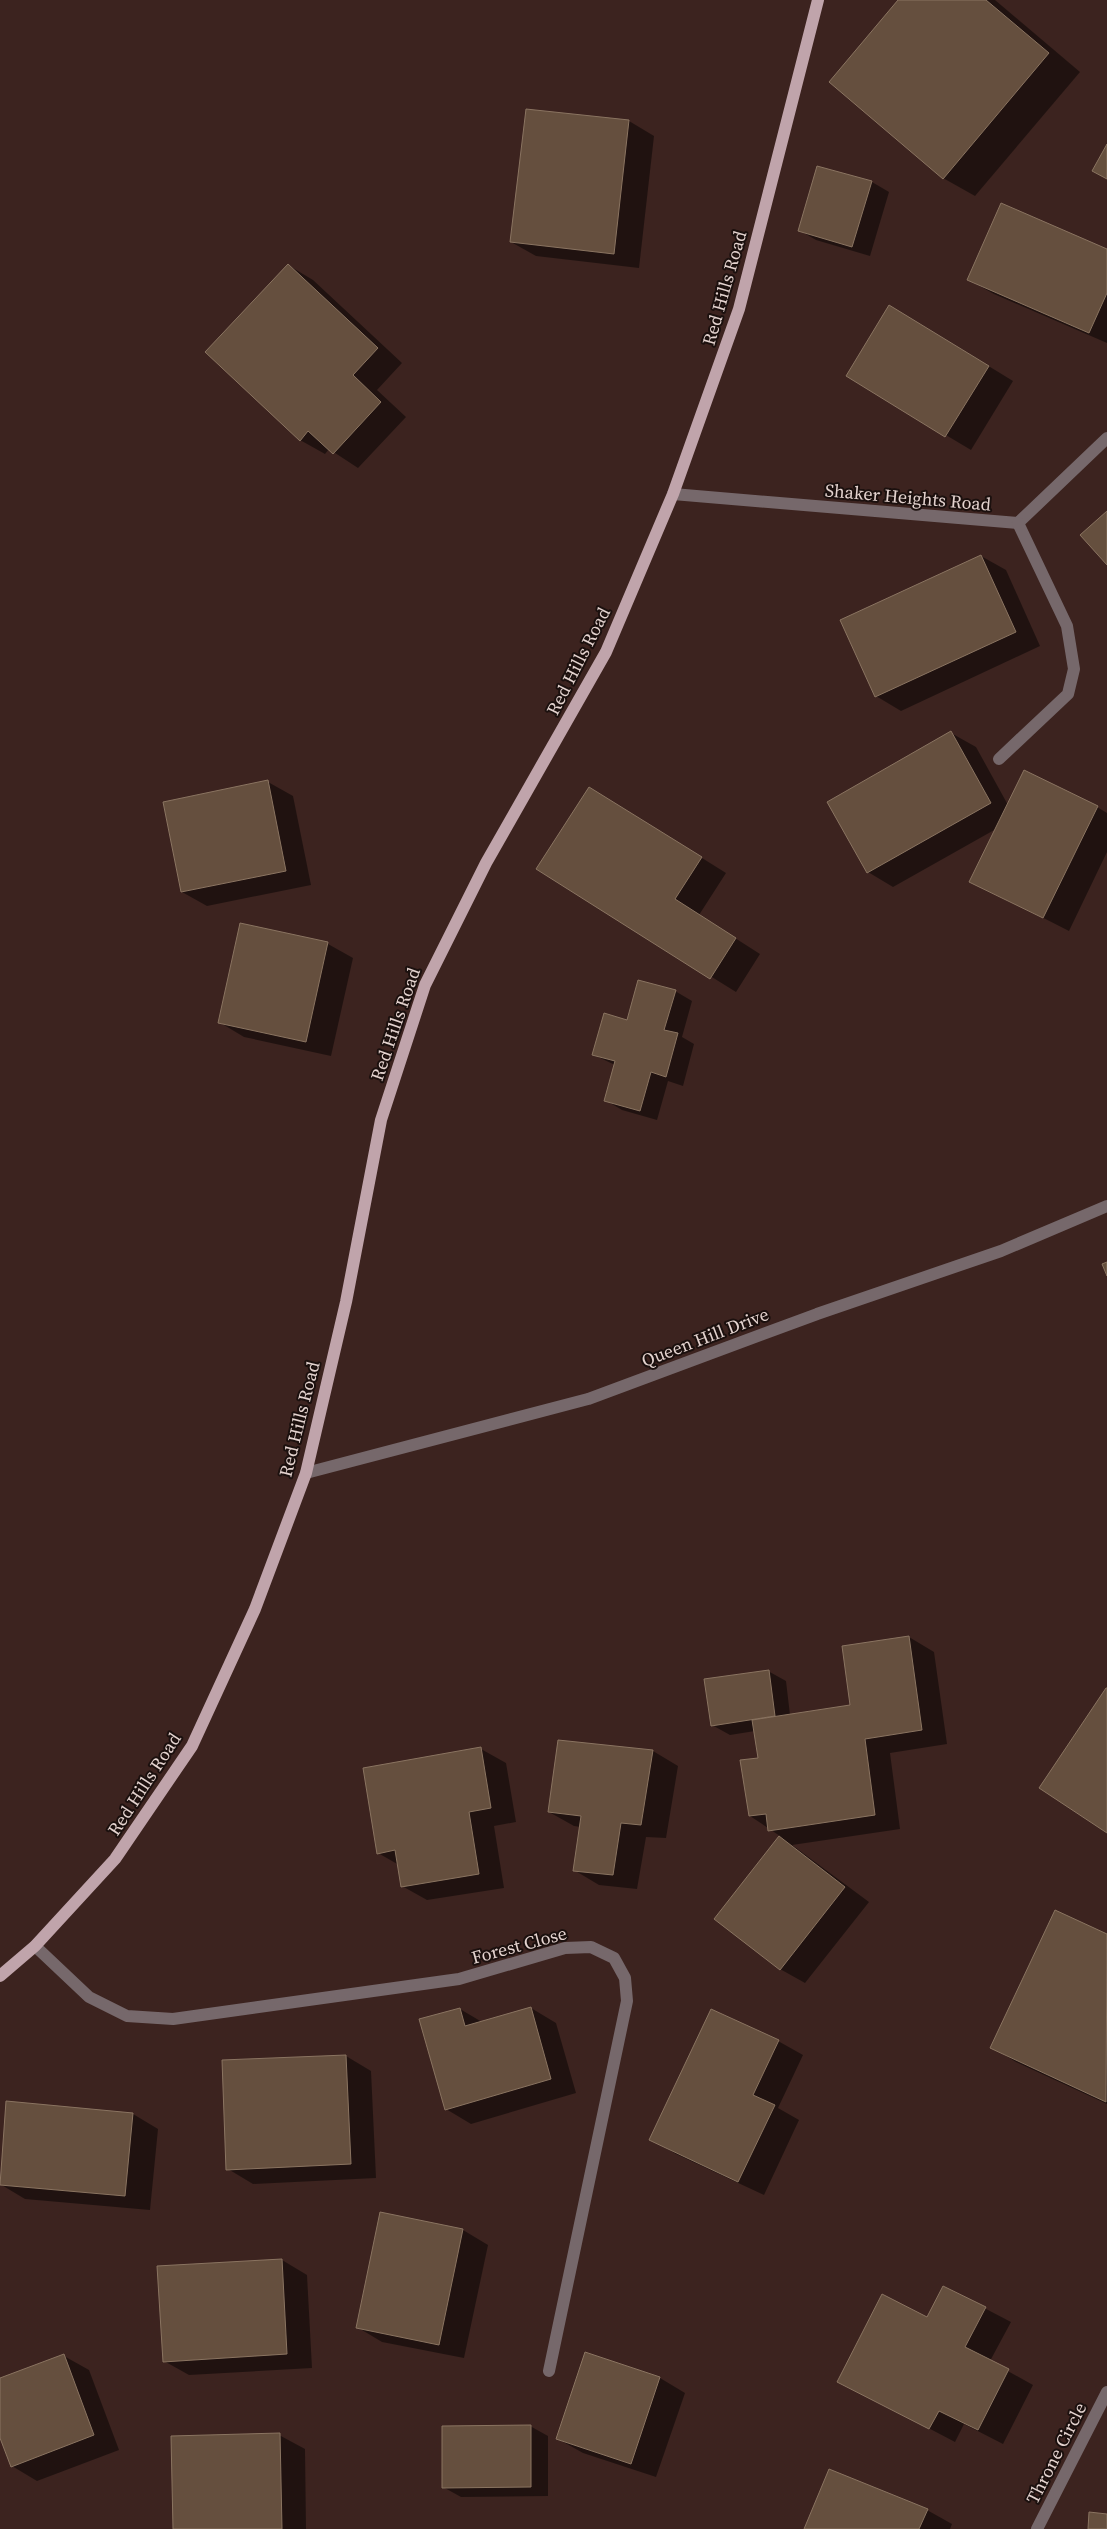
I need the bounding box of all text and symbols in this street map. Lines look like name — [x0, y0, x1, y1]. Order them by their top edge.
street label: Red Hills Road — [696, 228, 752, 348]
street label: Shaker Heights Road — [824, 477, 992, 517]
street label: Red Hills Road — [540, 603, 616, 719]
street label: Red Hills Road — [364, 964, 426, 1084]
street label: Queen Hill Drive — [638, 1301, 772, 1373]
street label: Red Hills Road — [273, 1359, 325, 1479]
street label: Red Hills Road — [101, 1728, 187, 1840]
street label: Forest Close — [469, 1920, 569, 1970]
street label: Throne Circle — [1020, 2398, 1092, 2508]

